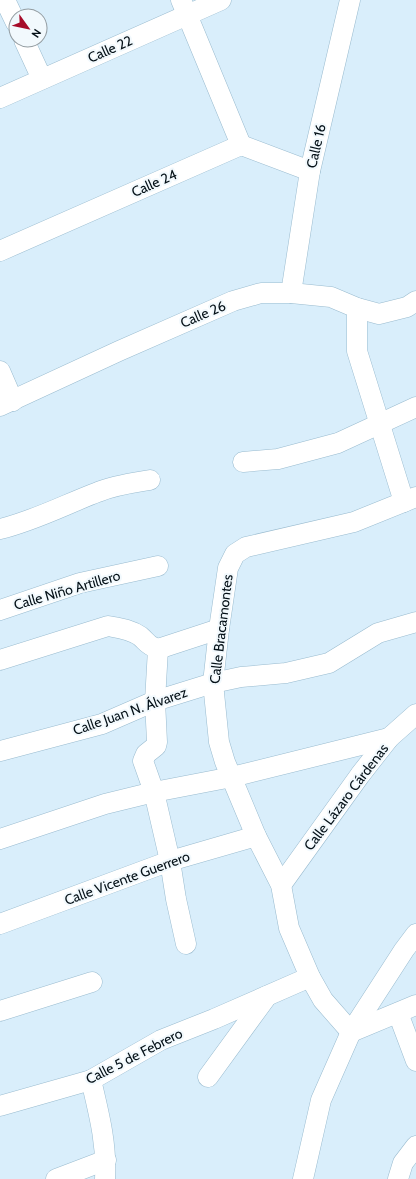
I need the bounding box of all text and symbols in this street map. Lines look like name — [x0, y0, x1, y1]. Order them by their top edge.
north arrow — [8, 8, 48, 48]
text: N — [28, 26, 44, 41]
street label: Calle 22 — [85, 31, 135, 67]
street label: Calle 16 — [302, 122, 330, 170]
street label: Calle 24 — [129, 165, 179, 201]
street label: Calle 26 — [178, 296, 228, 332]
street label: Calle Niño Artillero — [12, 566, 123, 614]
street label: Calle Bracamontes — [205, 573, 237, 685]
street label: Calle Juan N. Álvarez — [70, 683, 190, 739]
street label: Calle Lázaro Cárdenas — [300, 740, 392, 854]
street label: Calle Vicente Guerrero — [62, 847, 192, 909]
street label: Calle 5 de Febrero — [83, 1024, 186, 1088]

